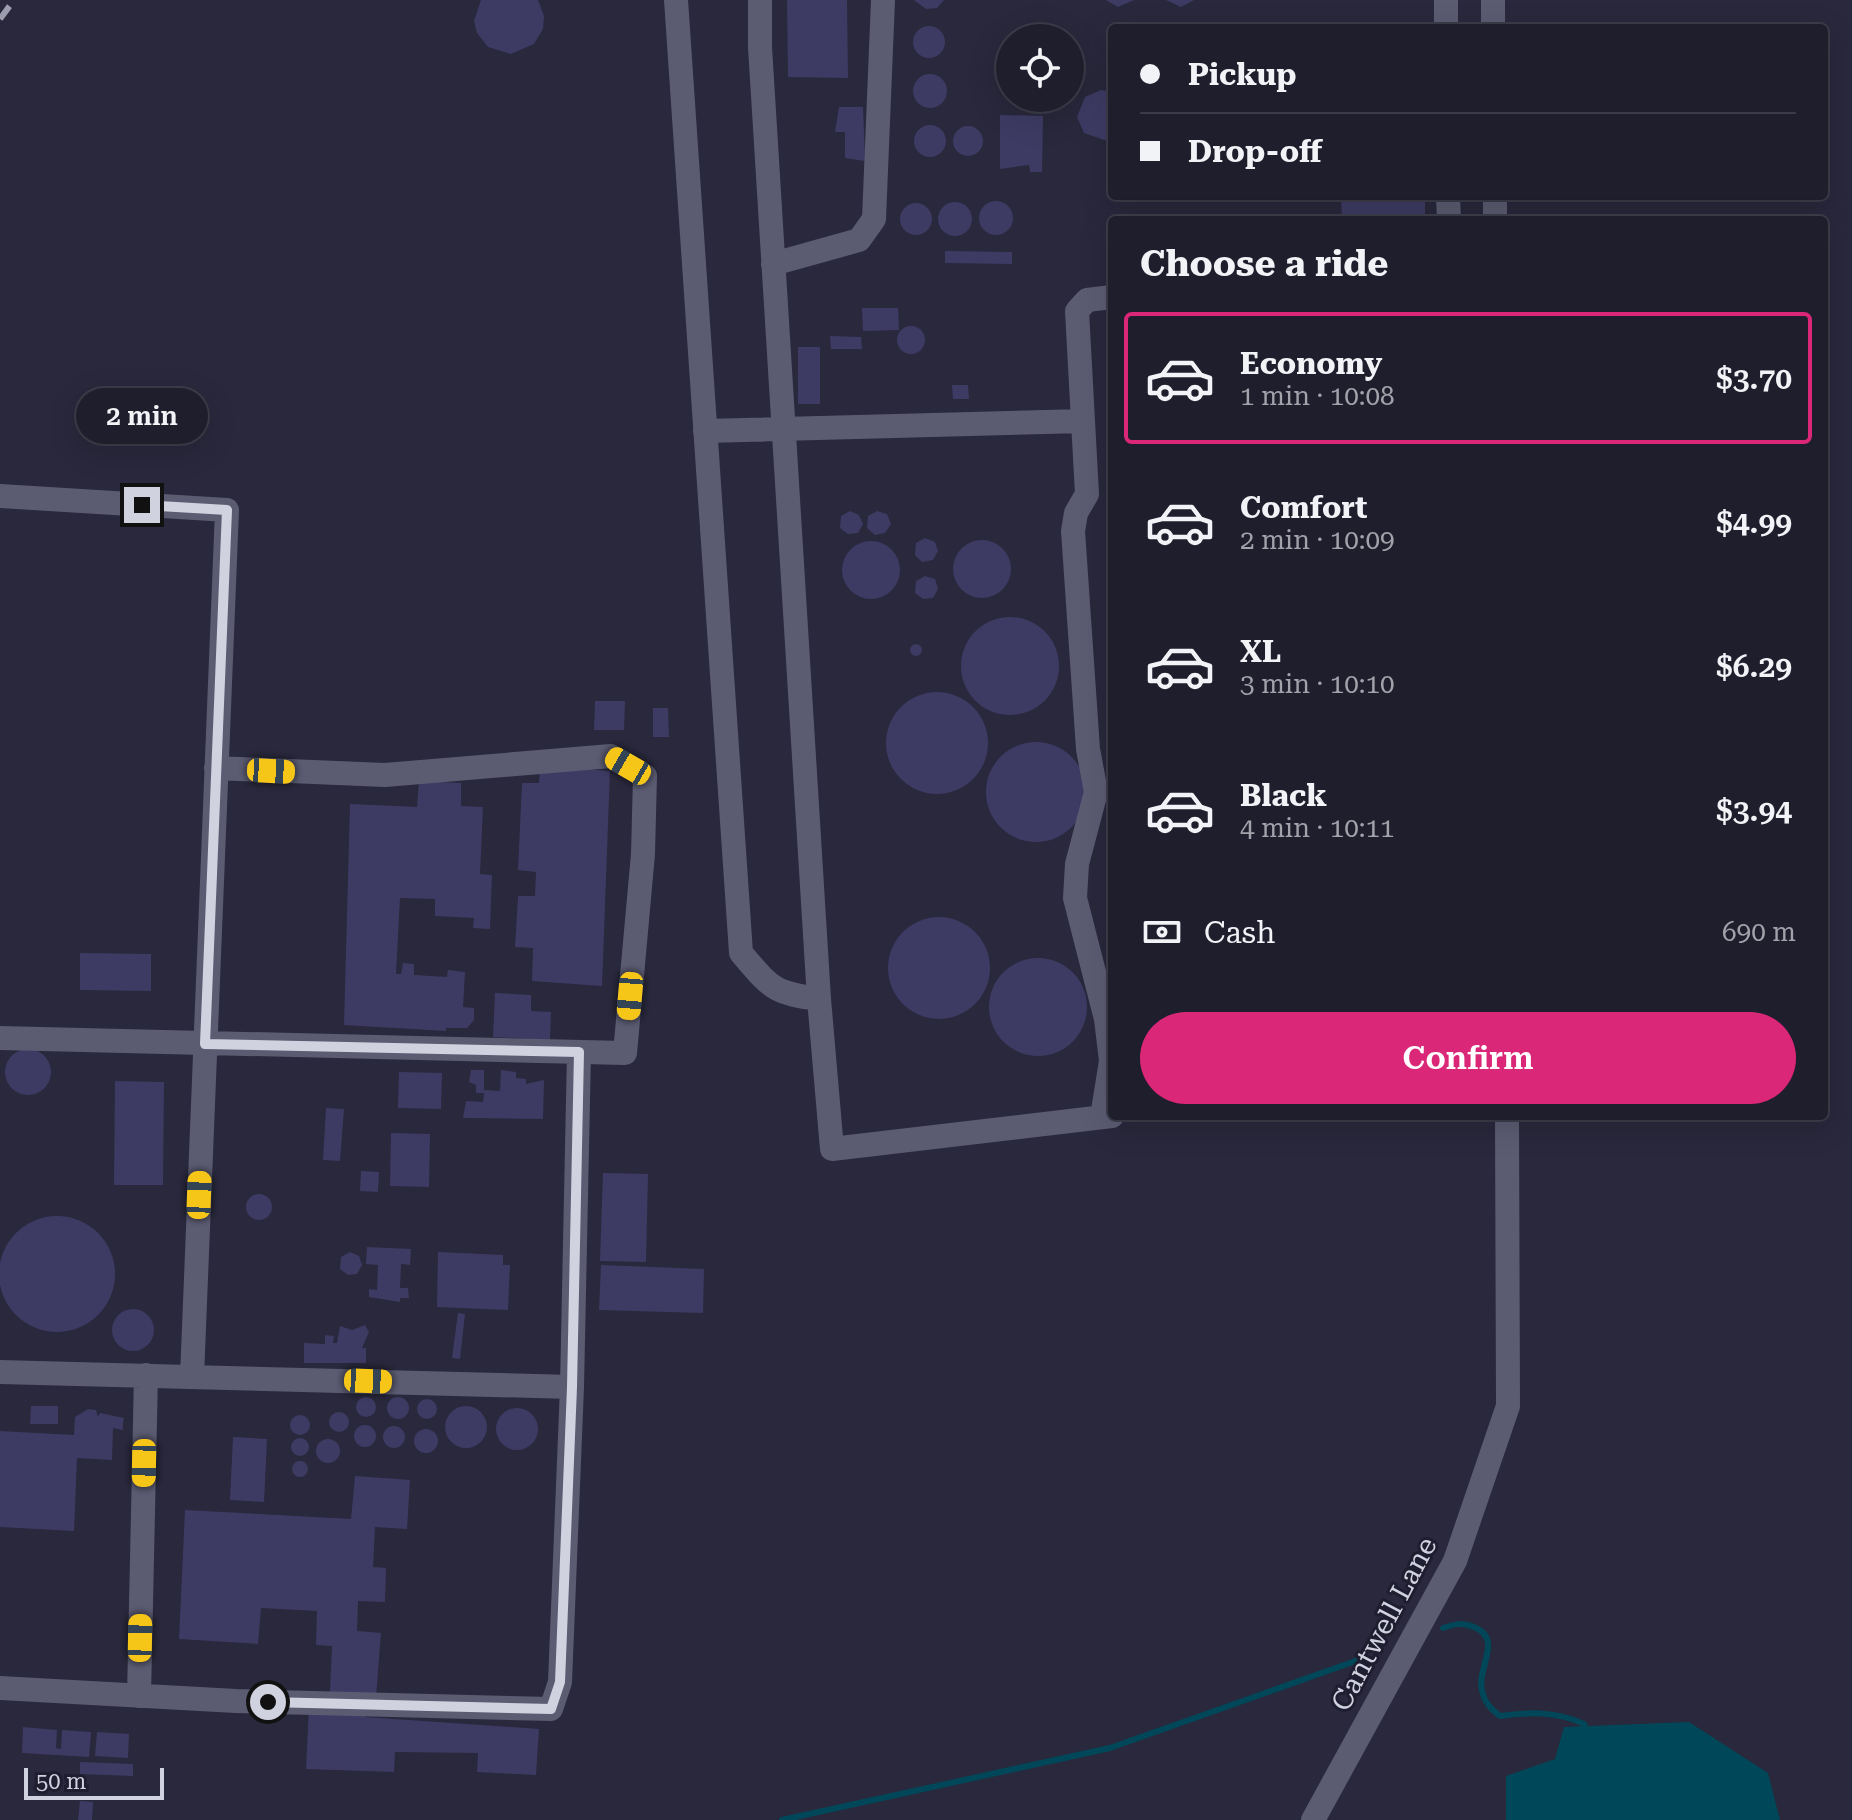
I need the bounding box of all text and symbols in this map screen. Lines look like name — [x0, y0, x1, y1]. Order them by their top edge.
map controls — [996, 24, 1084, 112]
button: locate — [996, 24, 1084, 112]
text: Pickup — [1188, 57, 1296, 92]
text: Drop-off — [1188, 134, 1322, 169]
text: Choose a ride — [1140, 243, 1388, 285]
icon: car — [1144, 342, 1216, 414]
text: Economy — [1240, 346, 1382, 381]
text: $3.70 — [1716, 361, 1792, 396]
text: 1 min · 10:08 — [1240, 381, 1395, 411]
callout: 2 min — [76, 389, 208, 445]
text: 2 min — [106, 401, 178, 431]
icon: car — [1144, 486, 1216, 558]
route end — [124, 487, 160, 523]
text: Comfort — [1240, 490, 1367, 525]
text: $4.99 — [1716, 505, 1792, 540]
text: 2 min · 10:09 — [1240, 525, 1395, 555]
icon: car — [1144, 630, 1216, 702]
text: XL — [1240, 634, 1281, 669]
text: $6.29 — [1716, 649, 1792, 684]
text: 3 min · 10:10 — [1240, 669, 1395, 699]
car — [601, 744, 655, 788]
car — [246, 758, 296, 784]
icon: car — [1144, 774, 1216, 846]
text: Black — [1240, 778, 1327, 813]
text: $3.94 — [1716, 793, 1792, 828]
text: 4 min · 10:11 — [1240, 813, 1395, 843]
icon: cash — [1140, 910, 1184, 954]
text: Cash — [1204, 915, 1275, 950]
text: 690 m — [1722, 917, 1796, 947]
car — [616, 971, 644, 1021]
button: Confirm — [1140, 1012, 1796, 1104]
car — [186, 1171, 212, 1219]
car — [344, 1368, 392, 1394]
car — [132, 1439, 156, 1487]
street label: Cantwell Lane — [1324, 1531, 1444, 1717]
car — [128, 1614, 152, 1662]
route start — [250, 1684, 286, 1720]
scale bar — [24, 1764, 164, 1800]
text: 50 m — [36, 1769, 86, 1794]

